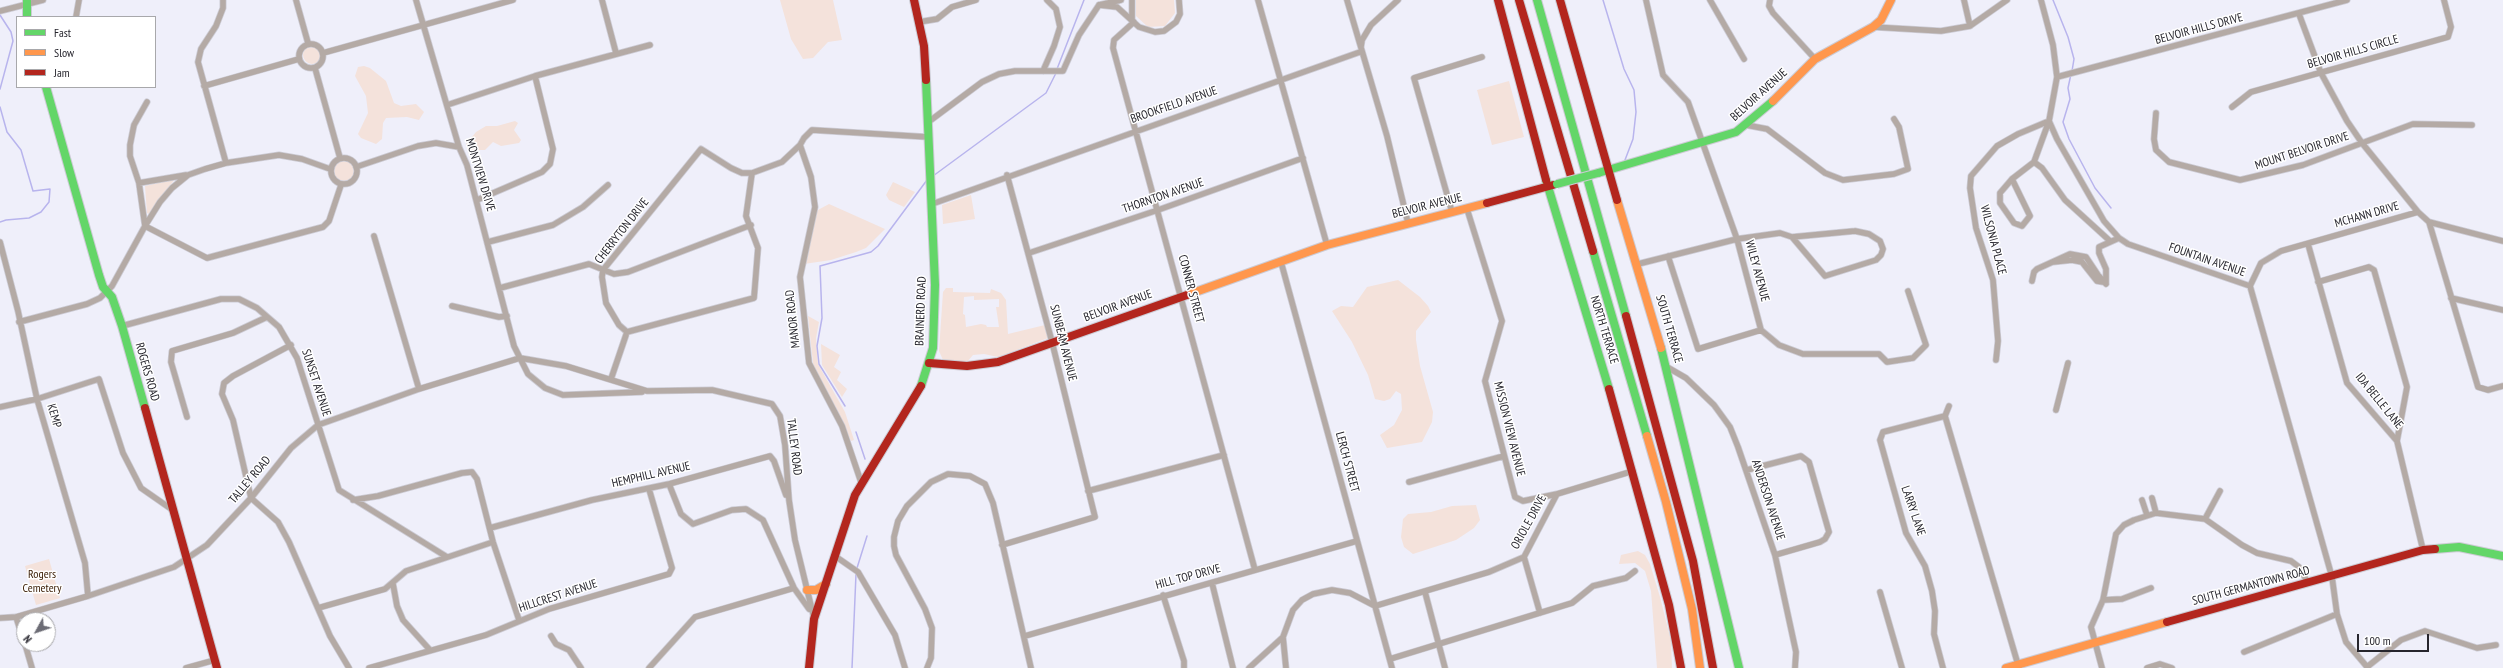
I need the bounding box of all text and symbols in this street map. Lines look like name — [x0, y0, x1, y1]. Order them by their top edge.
street label: BELVOIR HILLS DRIVE — [2154, 10, 2244, 48]
legend — [16, 16, 156, 88]
text: Fast — [54, 25, 71, 40]
street label: BELVOIR HILLS CIRCLE — [2306, 32, 2400, 72]
text: Slow — [54, 45, 74, 60]
text: Jam — [54, 65, 70, 80]
street label: BELVOIR AVENUE — [1728, 66, 1790, 124]
street label: BROOKFIELD AVENUE — [1129, 83, 1219, 127]
street label: MOUNT BELVOIR DRIVE — [2253, 129, 2351, 173]
street label: MONTVIEW DRIVE — [462, 137, 498, 213]
street label: THORNTON AVENUE — [1121, 175, 1205, 217]
street label: BELVOIR AVENUE — [1391, 190, 1463, 222]
street label: CHERRYTON DRIVE — [592, 195, 652, 267]
street label: MCHANN DRIVE — [2333, 199, 2401, 231]
street label: WILSONIA PLACE — [1977, 204, 2009, 276]
street label: WILEY AVENUE — [1742, 239, 1772, 303]
street label: FOUNTAIN AVENUE — [2167, 240, 2247, 280]
street label: CONNER STREET — [1175, 253, 1207, 325]
street label: BRAINERD ROAD — [913, 276, 929, 346]
street label: BELVOIR AVENUE — [1082, 287, 1154, 325]
street label: MANOR ROAD — [783, 289, 803, 349]
street label: SOUTH TERRACE — [1652, 293, 1686, 365]
street label: NORTH TERRACE — [1587, 294, 1621, 366]
street label: SUNBEAM AVENUE — [1047, 303, 1079, 383]
street label: ROGERS ROAD — [132, 341, 162, 403]
street label: SUNSET AVENUE — [298, 348, 334, 418]
street label: IDA BELLE LANE — [2352, 370, 2406, 432]
street label: MISSION VIEW AVENUE — [1490, 380, 1528, 478]
street label: KEMP — [44, 402, 64, 430]
street label: TALLEY ROAD — [783, 418, 805, 476]
street label: LERCH STREET — [1332, 430, 1362, 494]
street label: TALLEY ROAD — [226, 453, 274, 507]
street label: ANDERSON AVENUE — [1748, 458, 1788, 542]
street label: HEMPHILL AVENUE — [610, 459, 692, 491]
street label: LARRY LANE — [1898, 484, 1928, 538]
street label: ORIOLE DRIVE — [1508, 492, 1550, 552]
street label: HILL TOP DRIVE — [1154, 561, 1222, 593]
street label: SOUTH GERMANTOWN ROAD — [2191, 563, 2311, 609]
park label: Rogers Cemetery — [23, 568, 61, 596]
street label: HILLCREST AVENUE — [517, 577, 599, 615]
north arrow — [16, 612, 56, 652]
scale bar — [2359, 626, 2431, 652]
text: N — [20, 632, 35, 646]
text: 100 m — [2364, 633, 2391, 648]

